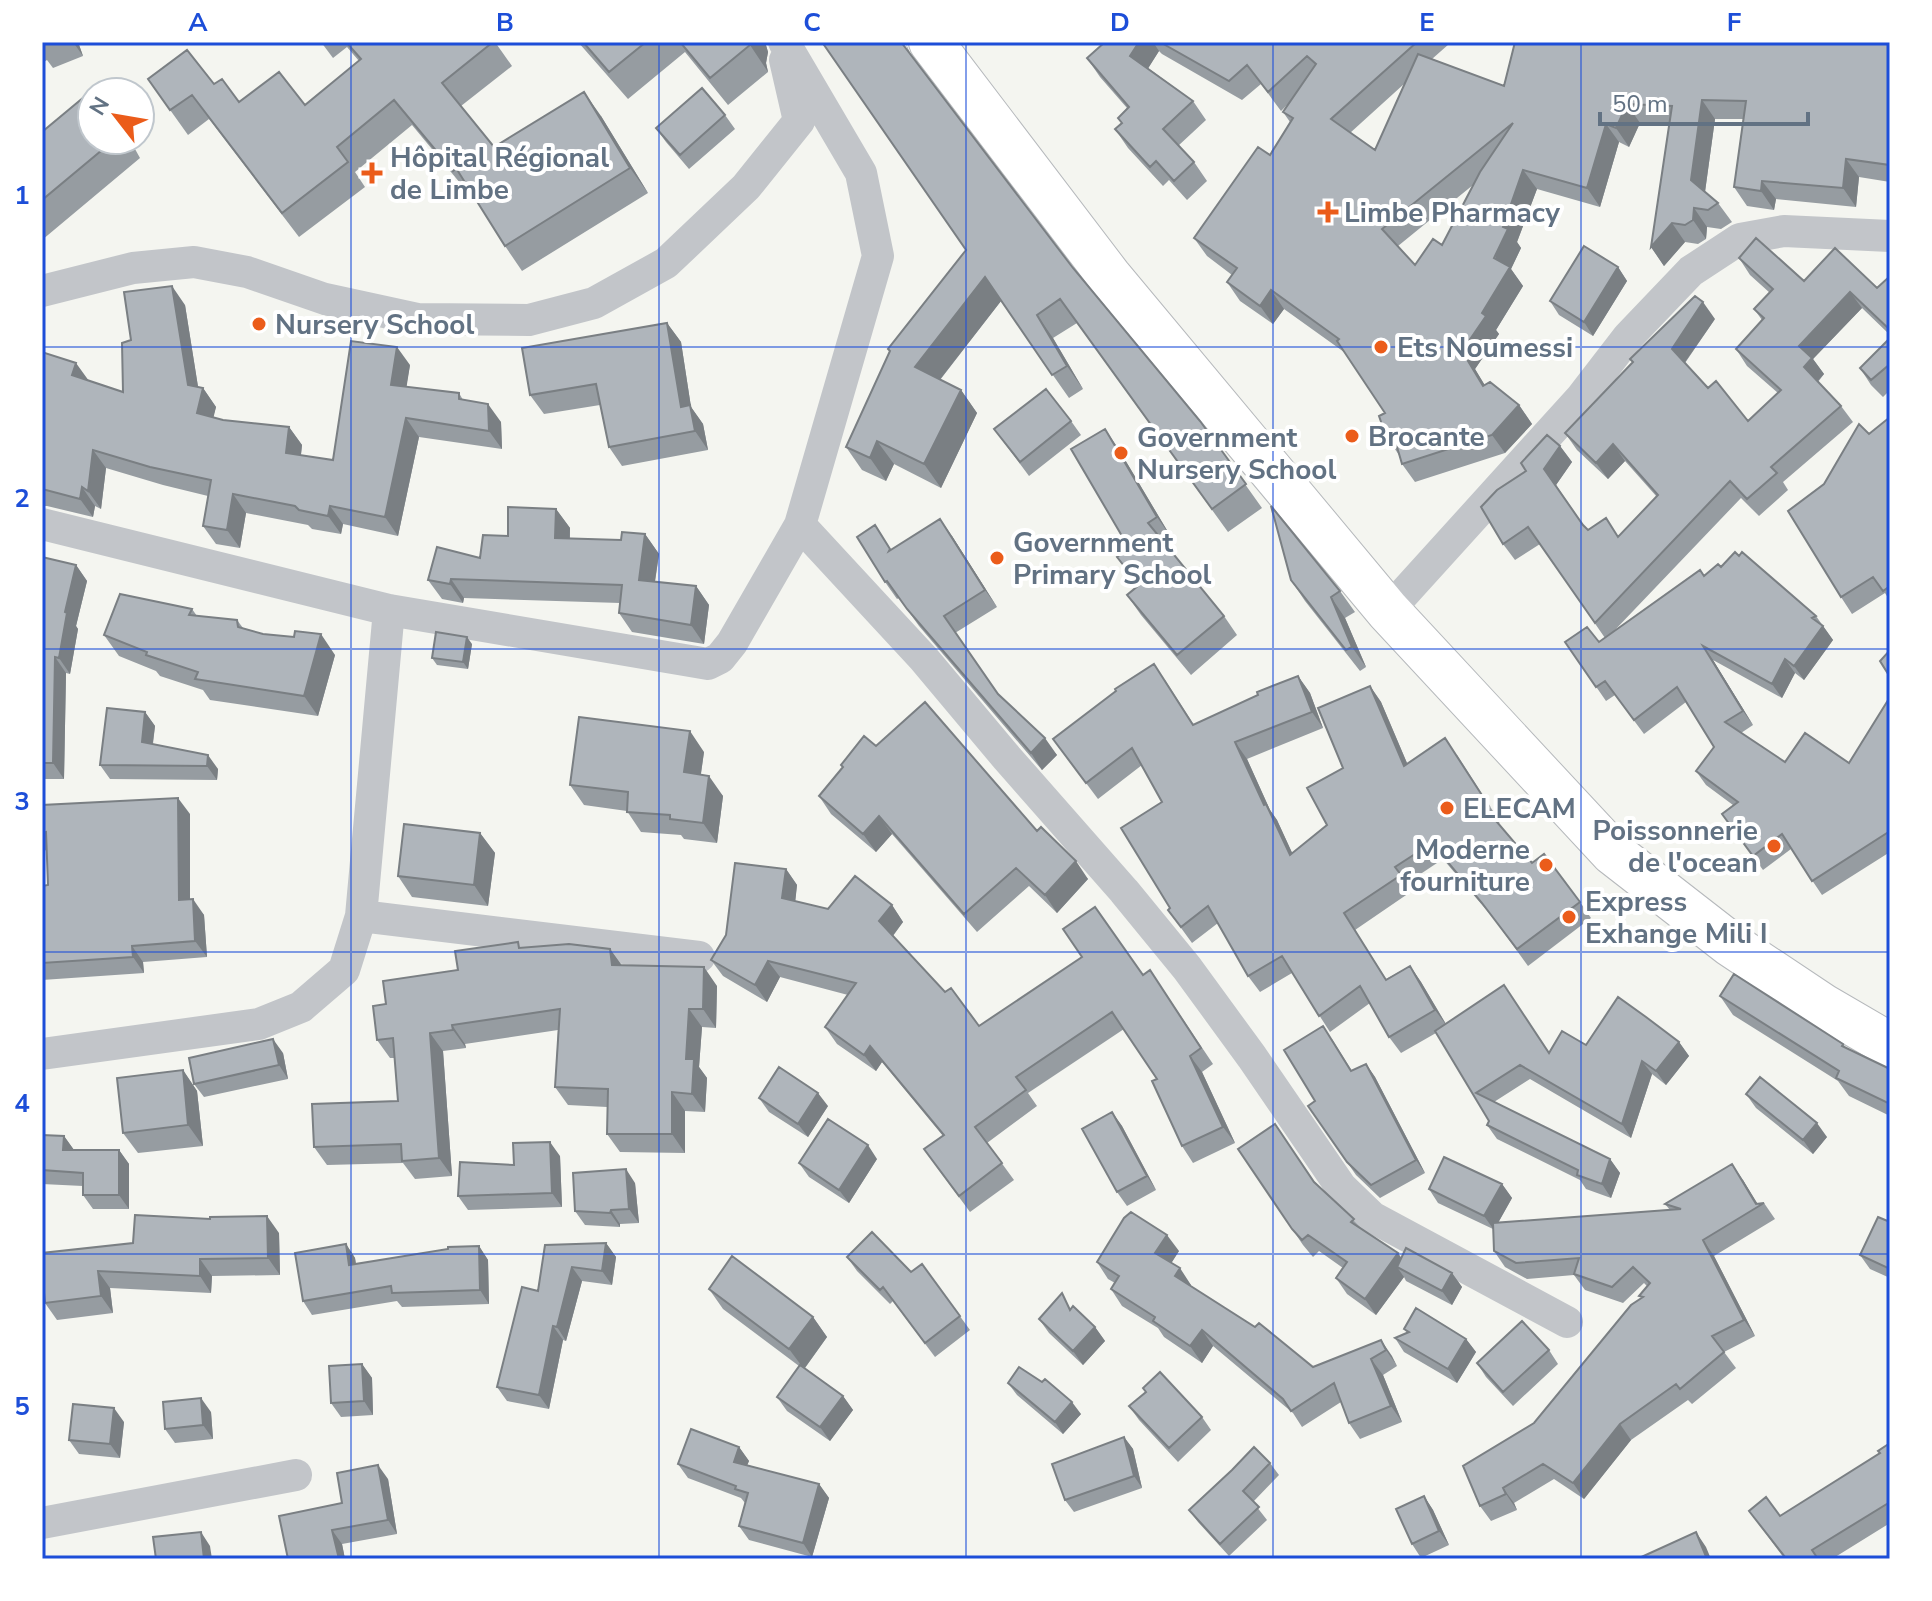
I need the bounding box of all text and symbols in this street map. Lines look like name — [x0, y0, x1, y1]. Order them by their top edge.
text: A — [188, 5, 208, 40]
text: B — [496, 5, 514, 40]
text: C — [803, 5, 821, 40]
text: D — [1110, 5, 1130, 40]
text: E — [1419, 5, 1435, 40]
text: F — [1727, 5, 1741, 40]
north arrow — [76, 76, 156, 156]
scale bar — [1600, 76, 1808, 126]
text: 50 m — [1612, 88, 1668, 120]
text: N — [83, 91, 117, 121]
place label: Hôpital Régional de Limbe — [390, 139, 609, 209]
marker: Hôpital Régional de Limbe — [361, 162, 383, 184]
text: 1 — [14, 178, 30, 213]
place label: Limbe Pharmacy — [1344, 194, 1560, 232]
marker: Limbe Pharmacy — [1319, 203, 1337, 221]
place label: Nursery School — [275, 306, 474, 344]
marker: Nursery School — [250, 315, 268, 333]
place label: Ets Noumessi — [1397, 329, 1573, 367]
marker: Ets Noumessi — [1372, 338, 1390, 356]
place label: Brocante — [1368, 418, 1485, 456]
place label: Government Nursery School — [1137, 419, 1336, 489]
marker: Brocante — [1343, 427, 1361, 445]
marker: Government Nursery School — [1112, 444, 1130, 462]
text: 2 — [14, 481, 30, 516]
place label: Government Primary School — [1013, 524, 1212, 594]
marker: Government Primary School — [988, 549, 1006, 567]
text: 3 — [14, 784, 30, 819]
place label: ELECAM — [1463, 790, 1576, 828]
marker: ELECAM — [1438, 799, 1456, 817]
place label: Poissonnerie de l'ocean — [1592, 812, 1758, 882]
place label: Moderne fourniture — [1400, 831, 1530, 901]
marker: Poissonnerie de l'ocean — [1765, 837, 1783, 855]
marker: Moderne fourniture — [1537, 856, 1555, 874]
place label: Express Exhange Mili I — [1585, 883, 1768, 953]
marker: Express Exhange Mili I — [1560, 908, 1578, 926]
text: 4 — [14, 1086, 30, 1121]
text: 5 — [14, 1389, 30, 1424]

